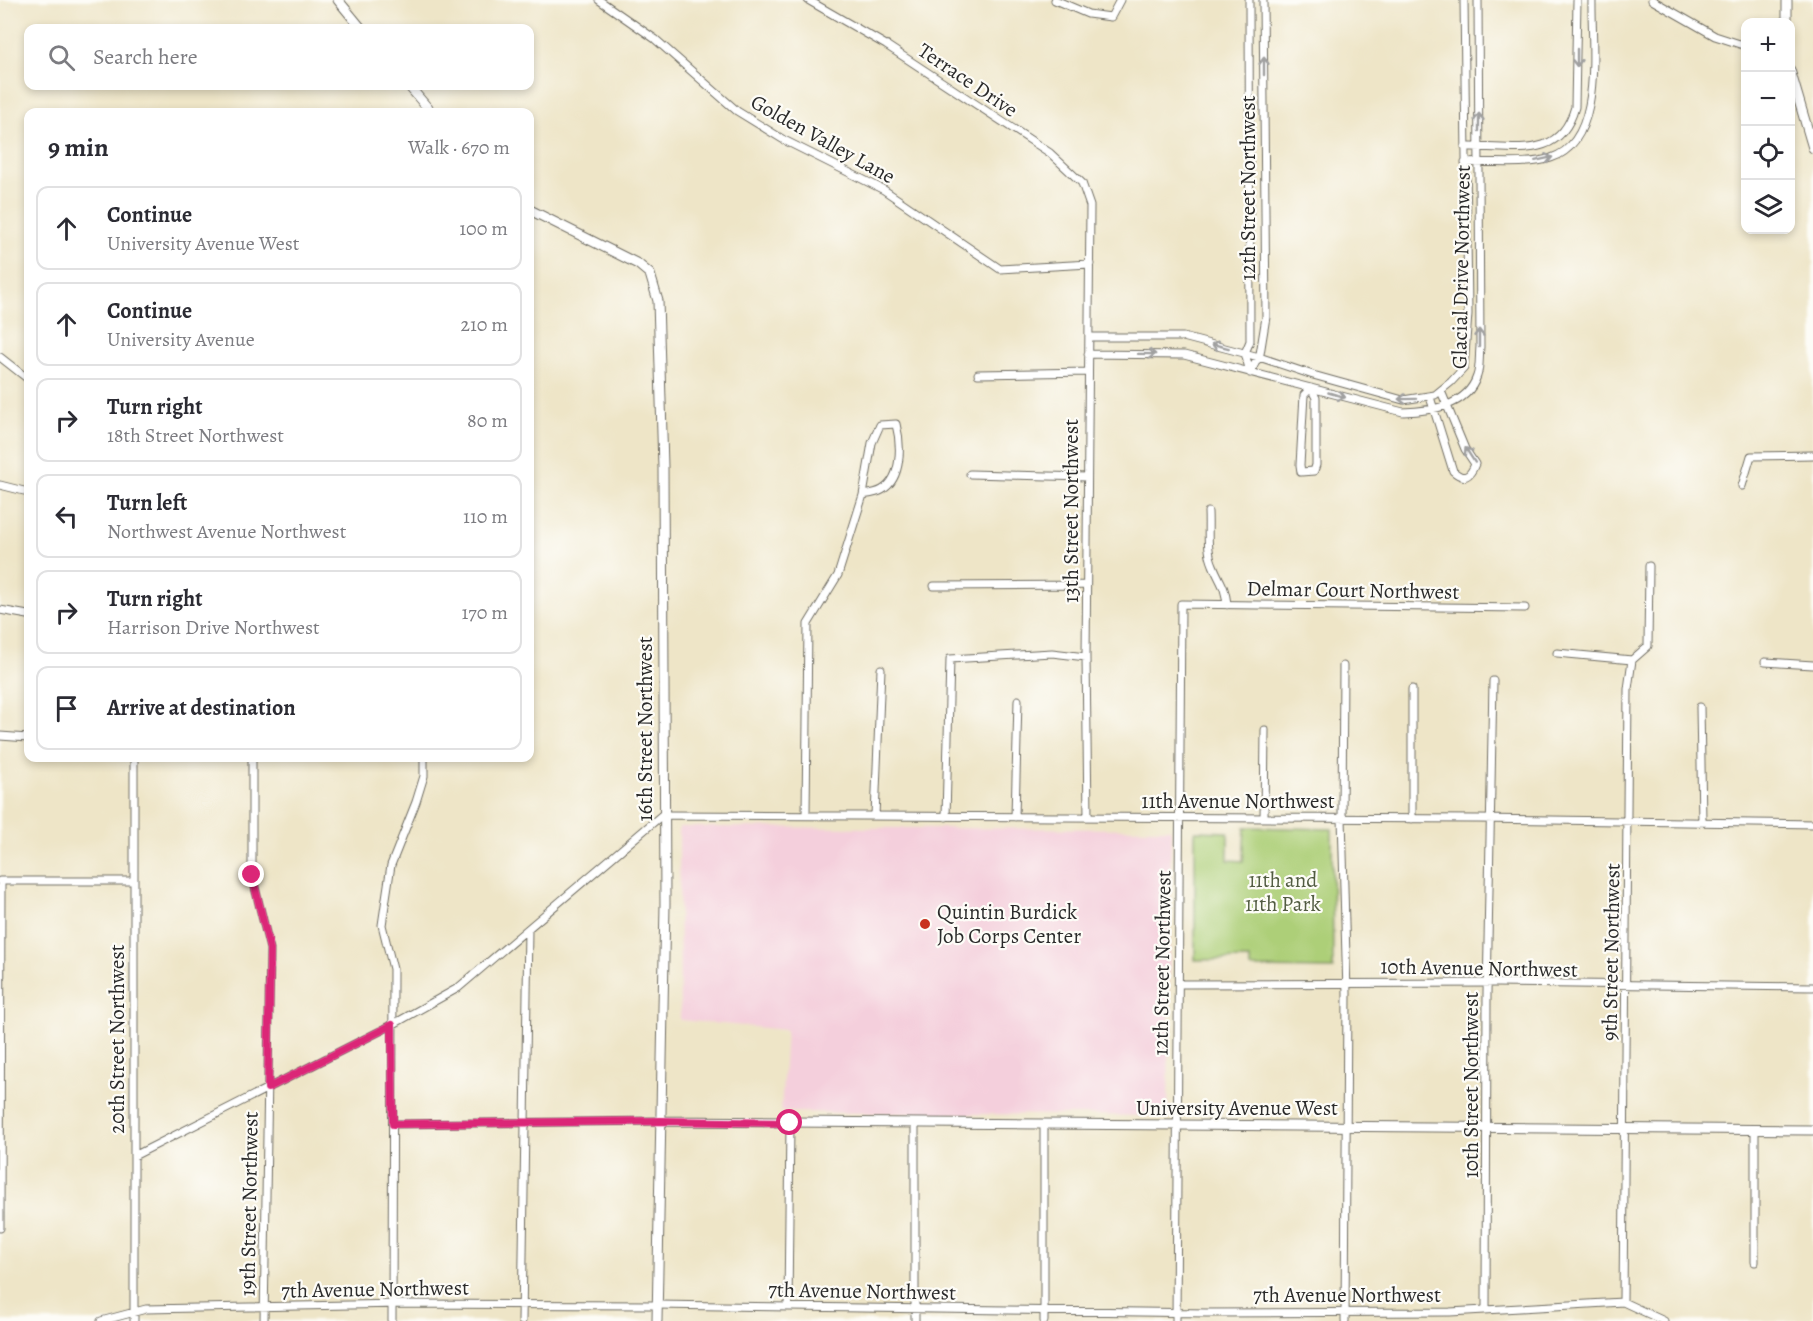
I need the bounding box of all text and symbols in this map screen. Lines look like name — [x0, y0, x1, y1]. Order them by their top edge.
map controls — [1741, 18, 1795, 234]
button: + — [1741, 18, 1795, 72]
search box — [24, 24, 534, 90]
street label: Terrace Drive — [913, 36, 1023, 124]
icon: search — [45, 41, 78, 74]
text: Search here — [93, 42, 198, 72]
one-way arrow — [1571, 48, 1583, 68]
one-way arrow — [1258, 56, 1270, 76]
button: − — [1741, 72, 1795, 126]
street label: Golden Valley Lane — [746, 88, 900, 190]
street label: 12th Street Northwest — [1234, 95, 1262, 281]
one-way arrow — [1473, 112, 1485, 132]
button: locate — [1741, 126, 1795, 180]
text: 9 min — [48, 130, 109, 165]
text: Walk · 670 m — [408, 134, 510, 161]
one-way arrow — [1534, 153, 1553, 164]
street label: Glacial Drive Northwest — [1445, 165, 1477, 369]
button: layers — [1741, 180, 1795, 234]
text: Continue — [107, 200, 192, 230]
icon: ahead — [50, 212, 83, 245]
text: 100 m — [459, 215, 508, 242]
text: University Avenue West — [107, 230, 299, 257]
text: Continue — [107, 296, 192, 326]
icon: ahead — [50, 308, 83, 341]
text: 210 m — [460, 311, 508, 338]
text: University Avenue — [107, 326, 255, 353]
one-way arrow — [1473, 328, 1485, 348]
one-way arrow — [1211, 340, 1230, 352]
one-way arrow — [1136, 348, 1156, 360]
one-way arrow — [1327, 390, 1346, 401]
text: Turn right — [107, 392, 203, 422]
one-way arrow — [1398, 393, 1418, 404]
icon: right — [50, 404, 83, 437]
text: 80 m — [467, 407, 508, 434]
street label: 13th Street Northwest — [1057, 419, 1085, 603]
text: 18th Street Northwest — [107, 422, 284, 449]
one-way arrow — [1463, 446, 1476, 463]
text: Turn left — [107, 488, 187, 518]
icon: left — [50, 500, 83, 533]
text: 110 m — [463, 503, 508, 530]
text: Northwest Avenue Northwest — [107, 518, 346, 545]
street label: Delmar Court Northwest — [1246, 574, 1460, 606]
text: Turn right — [107, 584, 203, 614]
icon: right — [50, 596, 83, 629]
text: 170 m — [462, 599, 508, 626]
text: Harrison Drive Northwest — [107, 614, 320, 641]
street label: 16th Street Northwest — [631, 636, 659, 822]
icon: arrive — [50, 692, 83, 725]
text: Arrive at destination — [107, 693, 296, 723]
street label: 11th Avenue Northwest — [1141, 787, 1335, 815]
route end — [238, 861, 264, 887]
street label: 9th Street Northwest — [1595, 863, 1627, 1041]
park label: 11th and 11th Park — [1245, 866, 1322, 918]
street label: 12th Street Northwest — [1146, 870, 1178, 1056]
place label: Quintin Burdick Job Corps Center — [937, 898, 1081, 950]
marker: Quintin Burdick Job Corps Center — [918, 917, 932, 931]
street label: 20th Street Northwest — [103, 944, 131, 1134]
street label: 10th Avenue Northwest — [1380, 952, 1578, 984]
street label: 10th Street Northwest — [1457, 992, 1485, 1178]
street label: University Avenue West — [1136, 1094, 1338, 1122]
route start — [776, 1109, 802, 1135]
street label: 19th Street Northwest — [233, 1111, 265, 1297]
street label: 7th Avenue Northwest — [281, 1273, 469, 1305]
street label: 7th Avenue Northwest — [768, 1275, 956, 1307]
street label: 7th Avenue Northwest — [1253, 1281, 1441, 1309]

